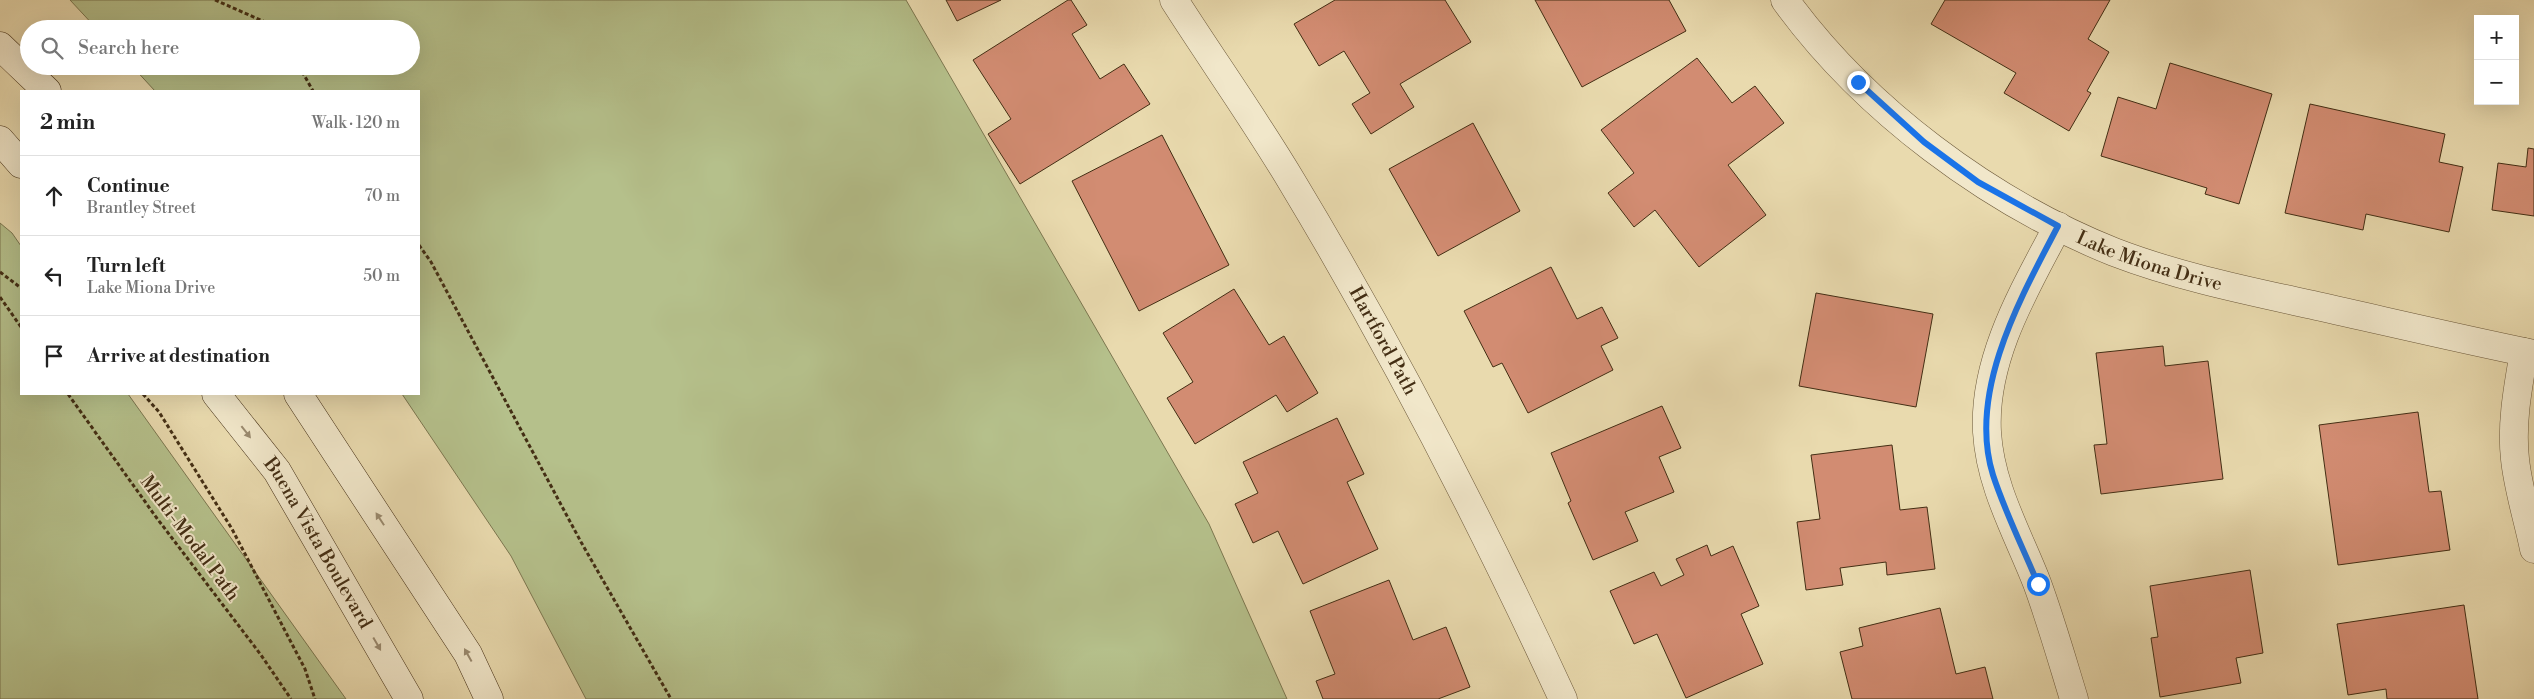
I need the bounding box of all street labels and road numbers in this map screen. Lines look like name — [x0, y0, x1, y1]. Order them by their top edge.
street label: Lake Miona Drive — [2073, 225, 2225, 296]
street label: Hartford Path — [1344, 282, 1422, 399]
street label: Buena Vista Boulevard — [258, 451, 378, 633]
street label: Multi-Modal Path — [135, 470, 245, 606]

